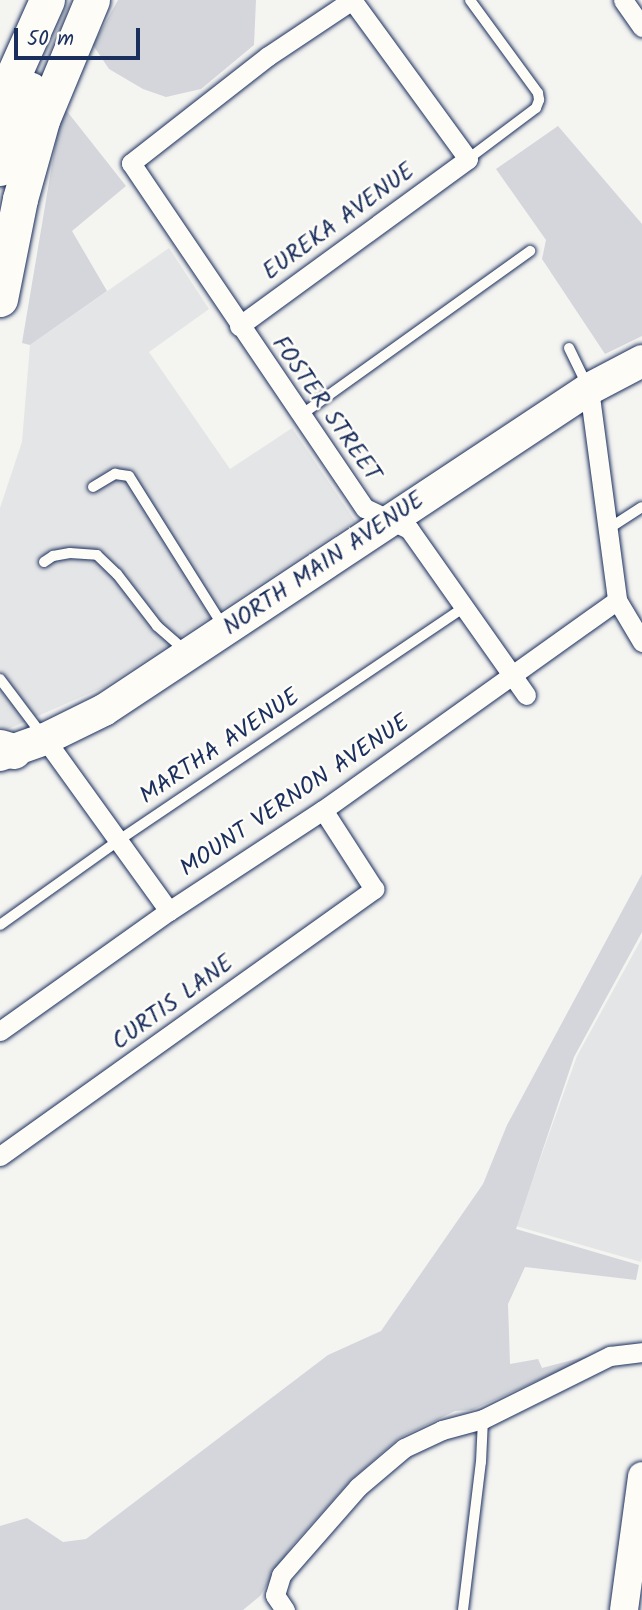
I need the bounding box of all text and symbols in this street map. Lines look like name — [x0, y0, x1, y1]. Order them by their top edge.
scale bar — [18, 14, 144, 58]
text: 50 m — [27, 23, 74, 56]
street label: EUREKA AVENUE — [257, 157, 421, 287]
street label: FOSTER STREET — [265, 331, 387, 487]
street label: NORTH MAIN AVENUE — [218, 486, 430, 642]
street label: MARTHA AVENUE — [135, 683, 305, 811]
street label: MOUNT VERNON AVENUE — [175, 708, 415, 884]
street label: CURTIS LANE — [107, 949, 239, 1057]

